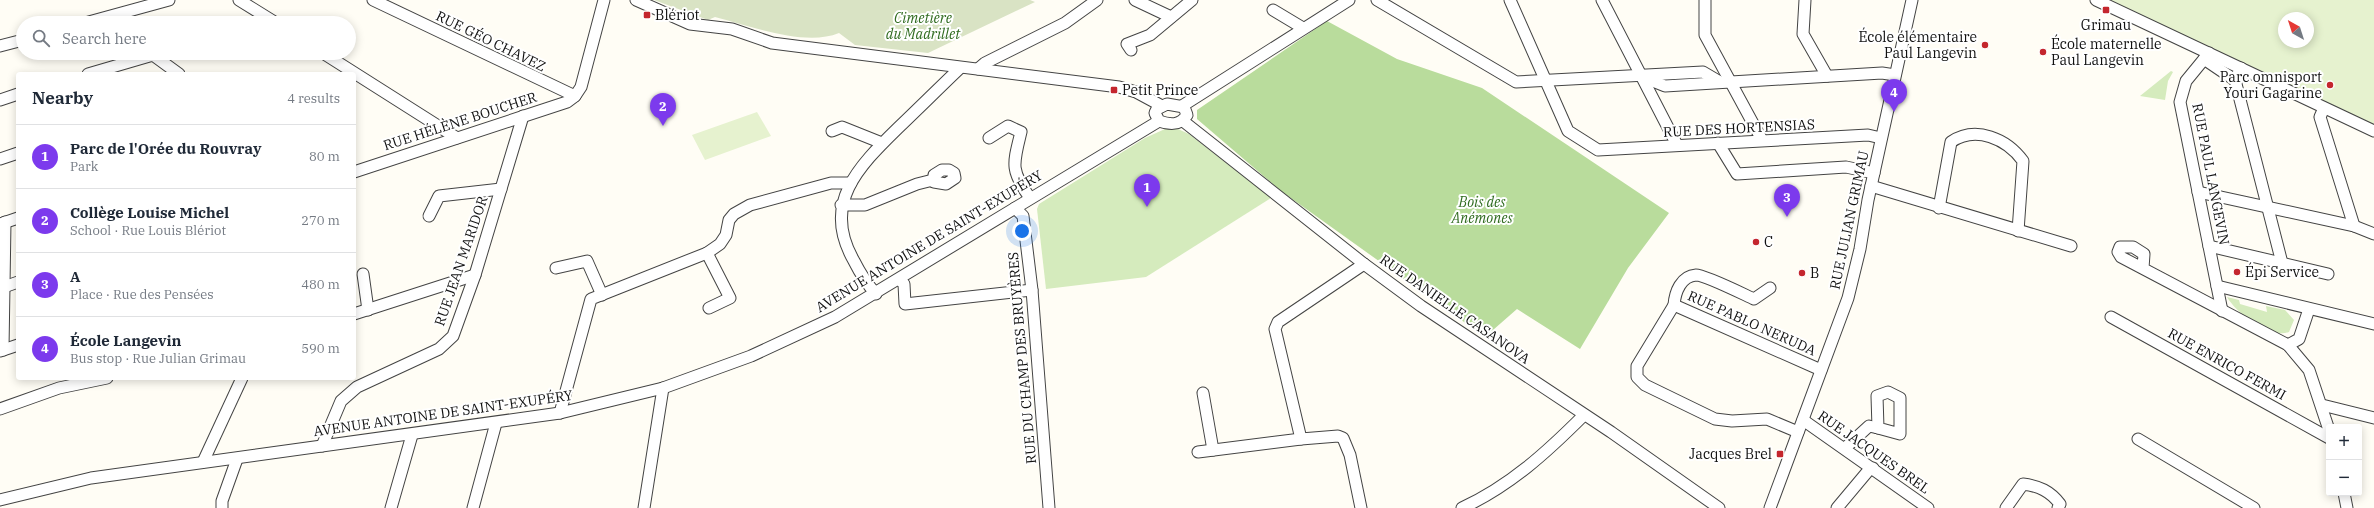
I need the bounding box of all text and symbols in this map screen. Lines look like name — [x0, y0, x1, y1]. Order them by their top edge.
marker: Grimau — [2101, 5, 2111, 15]
street label: RUE GÉO CHAVEZ — [433, 6, 550, 75]
place label: Blériot — [655, 6, 700, 24]
park label: Cimetière du Madrillet — [886, 9, 961, 43]
marker: Blériot — [642, 10, 652, 20]
north arrow — [2278, 12, 2314, 48]
search box — [16, 16, 356, 60]
place label: Grimau — [2081, 16, 2131, 34]
icon: search — [30, 27, 52, 49]
place label: École élémentaire Paul Langevin — [1859, 27, 1977, 62]
text: Search here — [62, 29, 147, 48]
place label: École maternelle Paul Langevin — [2051, 34, 2162, 69]
marker: École élémentaire Paul Langevin — [1980, 40, 1990, 50]
marker: École maternelle Paul Langevin — [2038, 47, 2048, 57]
place label: Parc omnisport Youri Gagarine — [2220, 68, 2322, 102]
pin: 4 — [1881, 79, 1907, 112]
marker: Parc omnisport Youri Gagarine — [2325, 80, 2335, 90]
place label: Petit Prince — [1122, 81, 1198, 99]
marker: Petit Prince — [1109, 85, 1119, 95]
text: Nearby — [32, 87, 93, 109]
street label: RUE HÉLÈNE BOUCHER — [381, 87, 540, 154]
text: 4 results — [287, 90, 340, 107]
pin: 2 — [650, 93, 676, 126]
street label: RUE PAUL LANGEVIN — [2188, 102, 2234, 246]
street label: RUE DES HORTENSIAS — [1663, 115, 1815, 141]
text: Parc de l'Orée du Rouvray — [70, 139, 261, 158]
text: 1 — [41, 148, 49, 165]
text: 80 m — [309, 148, 340, 165]
street label: RUE JULIAN GRIMAU — [1825, 149, 1873, 291]
text: Park — [70, 158, 98, 175]
street label: AVENUE ANTOINE DE SAINT-EXUPÉRY — [812, 165, 1046, 316]
pin: 1 — [1134, 174, 1160, 207]
pin: 3 — [1774, 184, 1800, 217]
street label: RUE JEAN MARIDOR — [430, 193, 492, 328]
park label: Bois des Anémones — [1450, 193, 1513, 227]
text: Collège Louise Michel — [70, 203, 229, 222]
text: 2 — [41, 212, 49, 229]
text: 270 m — [301, 212, 340, 229]
your location — [1012, 221, 1032, 241]
text: School · Rue Louis Blériot — [70, 222, 226, 239]
place label: C — [1764, 233, 1773, 251]
marker: C — [1751, 237, 1761, 247]
street label: RUE DANIELLE CASANOVA — [1376, 250, 1534, 368]
street label: RUE DU CHAMP DES BRUYÈRES — [1003, 251, 1040, 465]
place label: Épi Service — [2245, 262, 2319, 281]
place label: B — [1810, 264, 1819, 282]
text: A — [70, 267, 81, 286]
marker: Épi Service — [2232, 267, 2242, 277]
marker: B — [1797, 268, 1807, 278]
text: 3 — [41, 276, 49, 293]
text: 480 m — [301, 276, 340, 293]
text: Place · Rue des Pensées — [70, 286, 214, 303]
street label: RUE PABLO NERUDA — [1685, 287, 1819, 360]
street label: RUE ENRICO FERMI — [2165, 324, 2289, 404]
text: École Langevin — [70, 331, 181, 350]
text: 4 — [41, 340, 49, 357]
text: 590 m — [301, 340, 340, 357]
text: Bus stop · Rue Julian Grimau — [70, 350, 246, 367]
street label: AVENUE ANTOINE DE SAINT-EXUPÉRY — [312, 385, 574, 440]
street label: RUE JACQUES BREL — [1814, 407, 1934, 497]
map controls — [2326, 424, 2362, 496]
button: + — [2326, 424, 2362, 460]
place label: Jacques Brel — [1689, 445, 1772, 463]
marker: Jacques Brel — [1775, 449, 1785, 459]
button: − — [2326, 460, 2362, 496]

